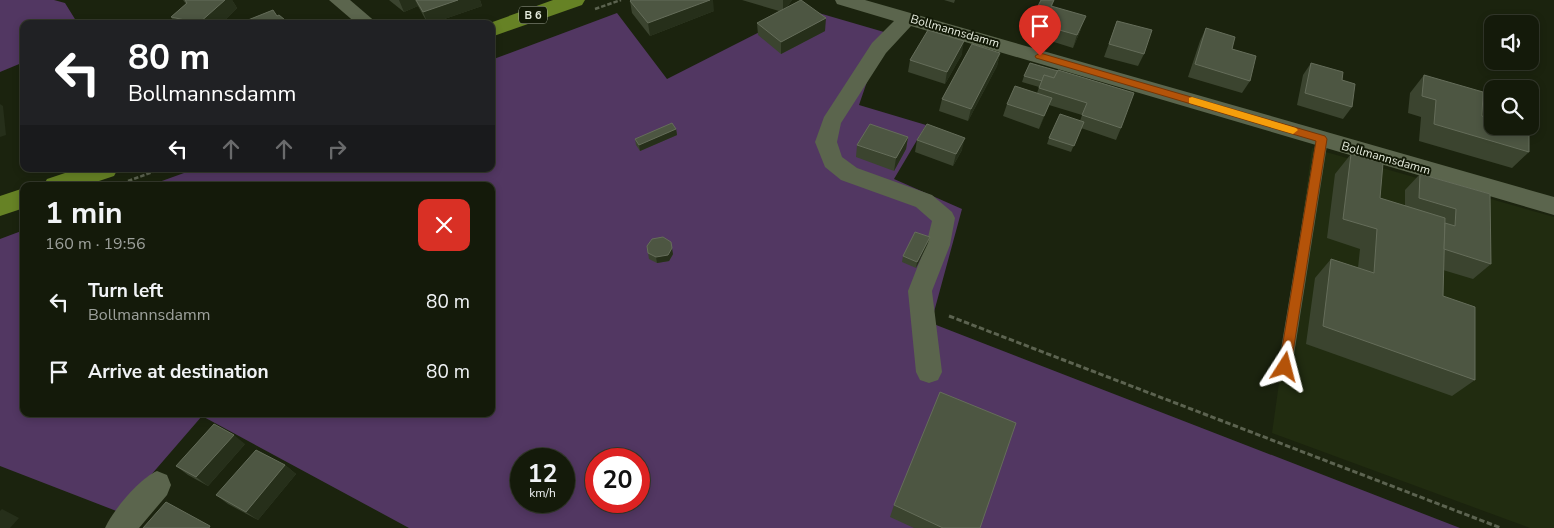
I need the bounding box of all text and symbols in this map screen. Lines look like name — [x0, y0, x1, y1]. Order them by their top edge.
pin — [1019, 5, 1061, 56]
road number: B 6 — [519, 6, 547, 24]
street label: Bollmannsdamm — [909, 11, 1001, 51]
icon: arrive — [1026, 12, 1054, 40]
map controls — [1484, 15, 1539, 135]
button: sound — [1484, 15, 1539, 70]
text: 80 m — [128, 34, 210, 81]
icon: left — [45, 40, 110, 105]
text: Bollmannsdamm — [128, 79, 296, 109]
button: search — [1484, 80, 1539, 135]
icon: left — [164, 135, 192, 163]
icon: ahead — [217, 135, 245, 163]
icon: ahead — [270, 135, 298, 163]
icon: right — [323, 135, 351, 163]
street label: Bollmannsdamm — [1340, 138, 1432, 178]
text: 1 min — [45, 193, 123, 234]
button: close — [418, 199, 470, 251]
text: 160 m · 19:56 — [45, 233, 146, 255]
text: Turn left — [88, 278, 163, 304]
icon: left — [45, 288, 73, 316]
text: 80 m — [426, 289, 470, 315]
text: Bollmannsdamm — [88, 304, 210, 326]
position arrow — [1258, 340, 1310, 392]
icon: arrive — [45, 358, 73, 386]
text: Arrive at destination — [88, 359, 269, 385]
text: 80 m — [426, 359, 470, 385]
speed limit sign: 20 — [585, 448, 650, 513]
text: 12 — [527, 457, 558, 491]
text: km/h — [529, 485, 556, 501]

